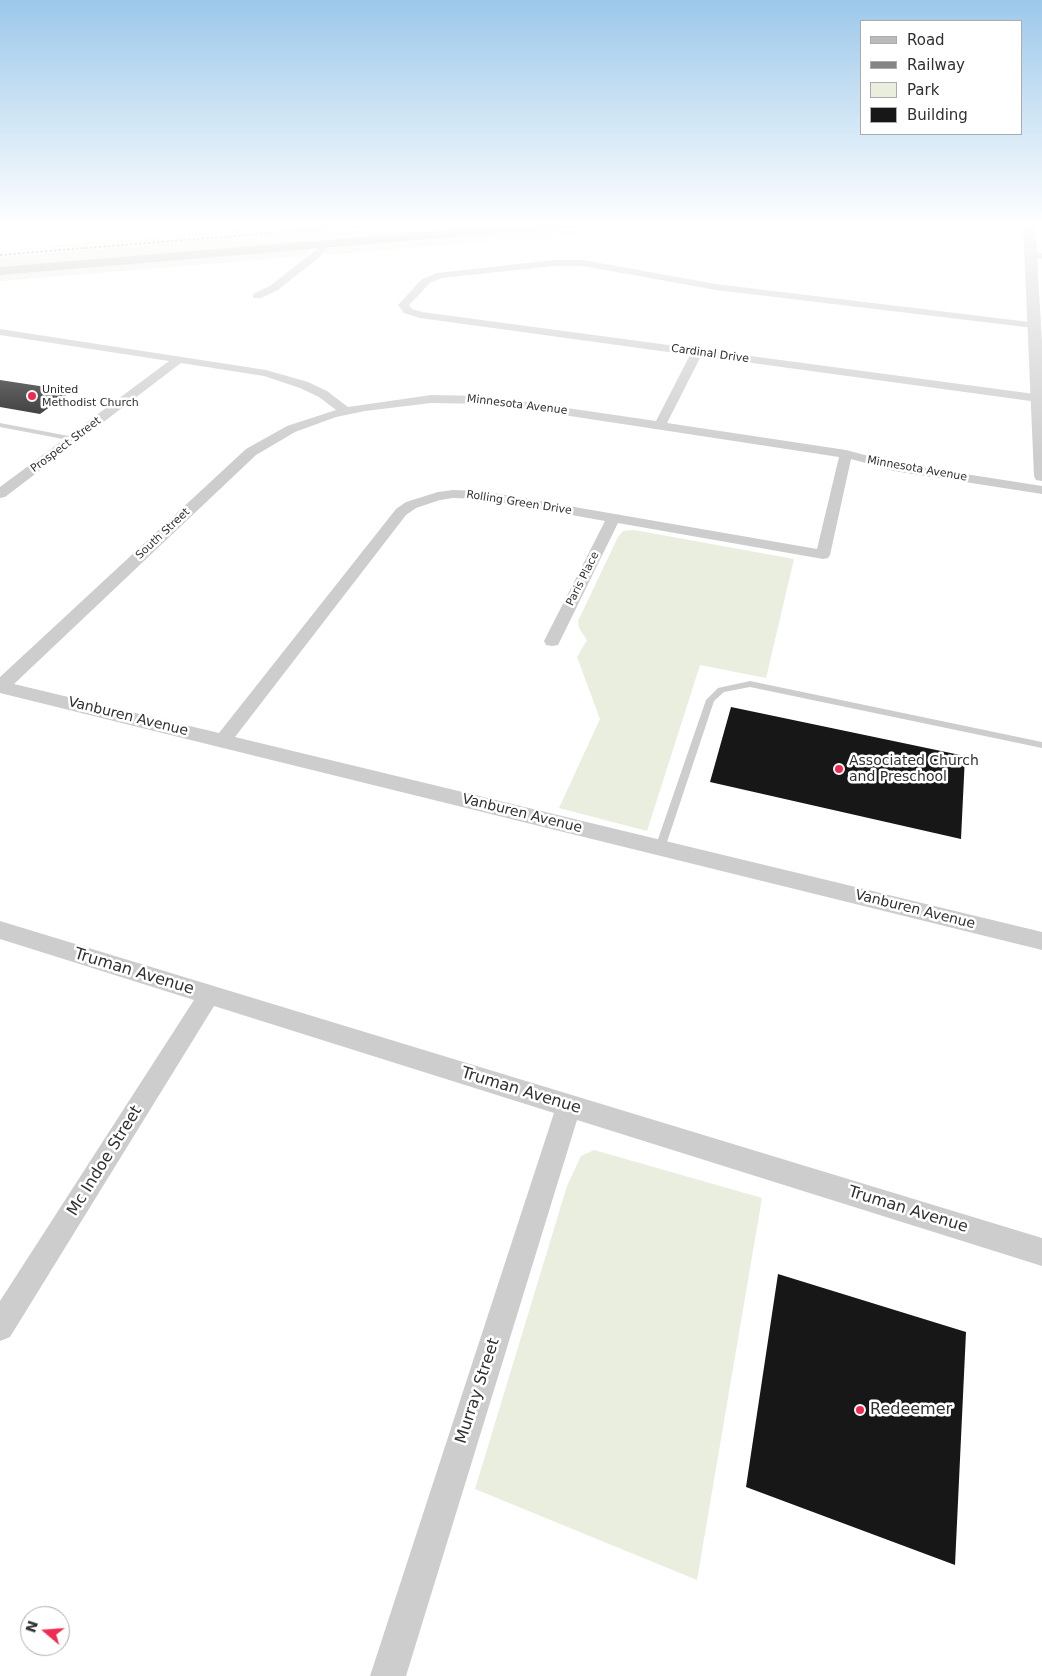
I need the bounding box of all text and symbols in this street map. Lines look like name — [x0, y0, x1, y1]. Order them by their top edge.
legend — [860, 20, 1022, 135]
text: Road — [907, 31, 945, 49]
text: Railway — [907, 56, 965, 74]
text: Park — [907, 81, 939, 99]
text: Building — [907, 106, 968, 124]
street label: Cardinal Drive — [670, 342, 750, 366]
place label: United Methodist Church — [42, 383, 139, 409]
marker: United Methodist Church — [26, 390, 38, 402]
street label: Minnesota Avenue — [466, 392, 568, 418]
street label: Prospect Street — [28, 414, 104, 476]
street label: Minnesota Avenue — [866, 454, 968, 484]
street label: Rolling Green Drive — [465, 488, 573, 518]
street label: South Street — [133, 506, 193, 562]
street label: Paris Place — [564, 550, 602, 608]
street label: Vanburen Avenue — [66, 694, 190, 740]
place label: Associated Church and Preschool — [849, 753, 979, 786]
marker: Associated Church and Preschool — [833, 763, 845, 775]
street label: Vanburen Avenue — [460, 791, 584, 837]
street label: Vanburen Avenue — [853, 887, 977, 933]
street label: Truman Avenue — [72, 945, 196, 999]
street label: Truman Avenue — [459, 1064, 583, 1118]
street label: Mc Indoe Street — [63, 1102, 147, 1220]
street label: Truman Avenue — [846, 1183, 970, 1237]
street label: Murray Street — [452, 1336, 504, 1446]
place label: Redeemer — [870, 1400, 952, 1420]
marker: Redeemer — [854, 1404, 866, 1416]
north arrow — [20, 1606, 70, 1656]
text: N — [22, 1619, 41, 1635]

